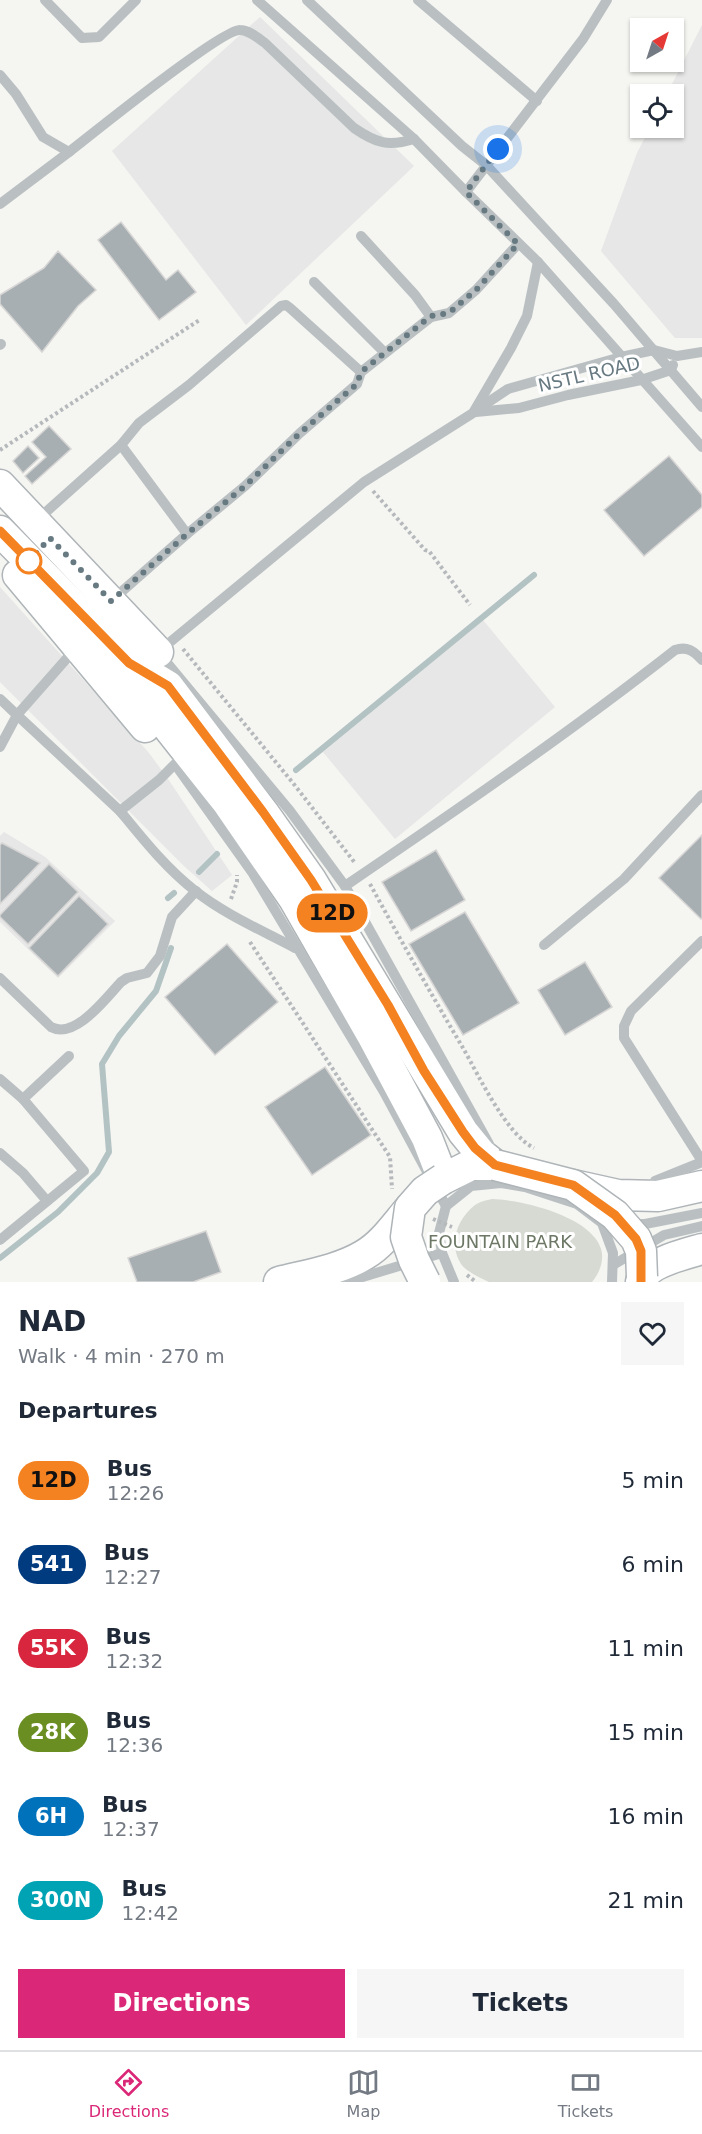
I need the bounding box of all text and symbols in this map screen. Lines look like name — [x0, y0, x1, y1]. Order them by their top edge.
north arrow — [630, 18, 684, 72]
map controls — [630, 18, 684, 138]
button: locate — [630, 84, 684, 138]
your location — [483, 134, 513, 164]
street label: NSTL ROAD — [536, 352, 642, 396]
unlabelled marker — [16, 548, 42, 574]
line badge: 12D — [298, 894, 366, 932]
text: 12D — [309, 901, 355, 925]
park label: FOUNTAIN PARK — [428, 1231, 573, 1252]
button: heart — [621, 1302, 684, 1365]
text: NAD — [18, 1305, 86, 1338]
text: Walk · 4 min · 270 m — [18, 1344, 225, 1368]
text: Departures — [18, 1398, 158, 1423]
text: Bus — [107, 1456, 152, 1481]
text: 12D — [30, 1468, 77, 1492]
text: 5 min — [622, 1468, 684, 1493]
text: 12:26 — [107, 1481, 164, 1505]
text: Bus — [104, 1540, 149, 1565]
text: 541 — [30, 1552, 74, 1576]
text: 6 min — [622, 1552, 684, 1577]
text: 12:27 — [104, 1565, 161, 1589]
text: Bus — [106, 1624, 151, 1649]
text: 55K — [30, 1636, 76, 1660]
text: 11 min — [608, 1636, 684, 1661]
text: 12:32 — [106, 1649, 163, 1673]
text: Bus — [106, 1708, 151, 1733]
text: 28K — [30, 1720, 76, 1744]
text: 15 min — [608, 1720, 684, 1745]
text: 12:36 — [106, 1733, 163, 1757]
text: Bus — [102, 1792, 148, 1817]
text: 6H — [35, 1804, 67, 1828]
text: 16 min — [608, 1804, 684, 1829]
text: 12:37 — [102, 1817, 160, 1841]
text: Bus — [121, 1876, 167, 1901]
text: 300N — [30, 1888, 91, 1912]
text: 21 min — [608, 1888, 684, 1913]
text: 12:42 — [121, 1901, 179, 1925]
button: Directions — [18, 1969, 345, 2038]
button: Tickets — [357, 1969, 684, 2038]
tab: Directions — [89, 2066, 169, 2121]
tab: Map — [347, 2066, 380, 2121]
tab: Tickets — [558, 2066, 613, 2121]

